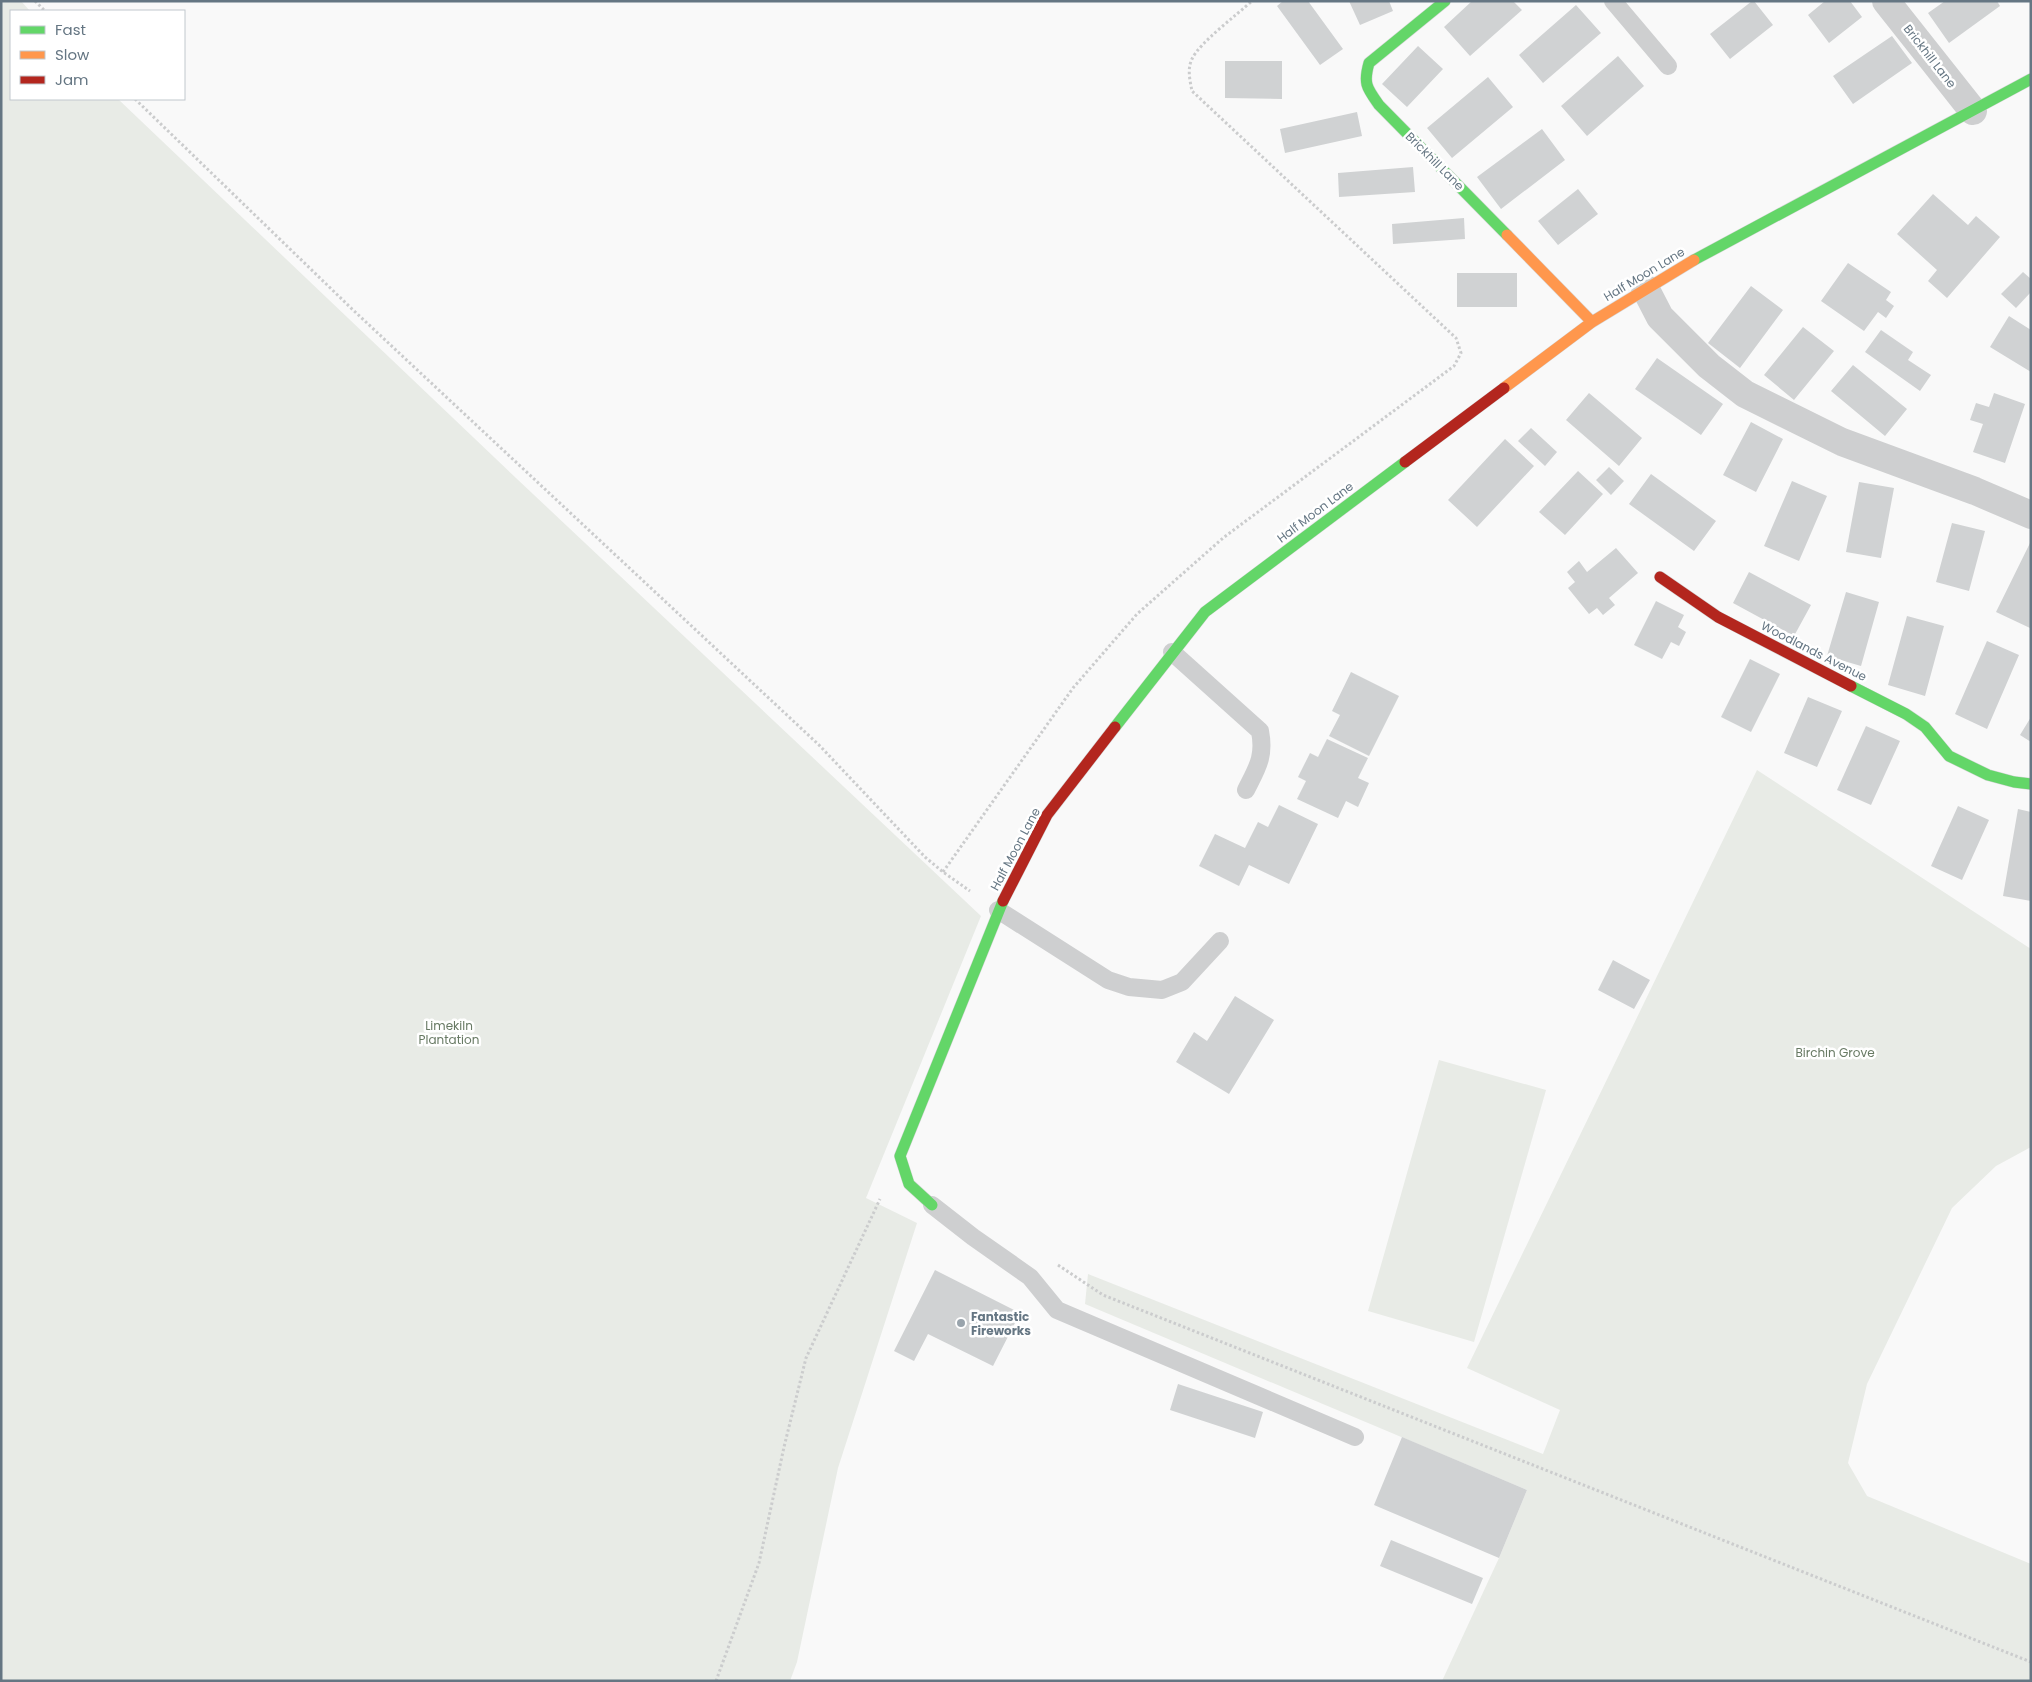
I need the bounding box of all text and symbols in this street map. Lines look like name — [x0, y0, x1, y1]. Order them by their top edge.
legend — [10, 10, 185, 100]
text: Fast — [55, 19, 86, 40]
street label: Brickhill Lane — [1900, 21, 1960, 91]
text: Slow — [55, 44, 90, 65]
text: Jam — [55, 69, 89, 90]
street label: Brickhill Lane — [1402, 128, 1468, 194]
street label: Half Moon Lane — [1600, 243, 1688, 305]
street label: Half Moon Lane — [1273, 478, 1357, 546]
street label: Woodlands Avenue — [1758, 617, 1870, 685]
street label: Half Moon Lane — [986, 805, 1044, 893]
park label: Limekiln Plantation — [419, 1017, 479, 1048]
park label: Birchin Grove — [1795, 1044, 1875, 1061]
place label: Fantastic Fireworks — [971, 1308, 1031, 1339]
marker: Fantastic Fireworks — [955, 1317, 967, 1329]

